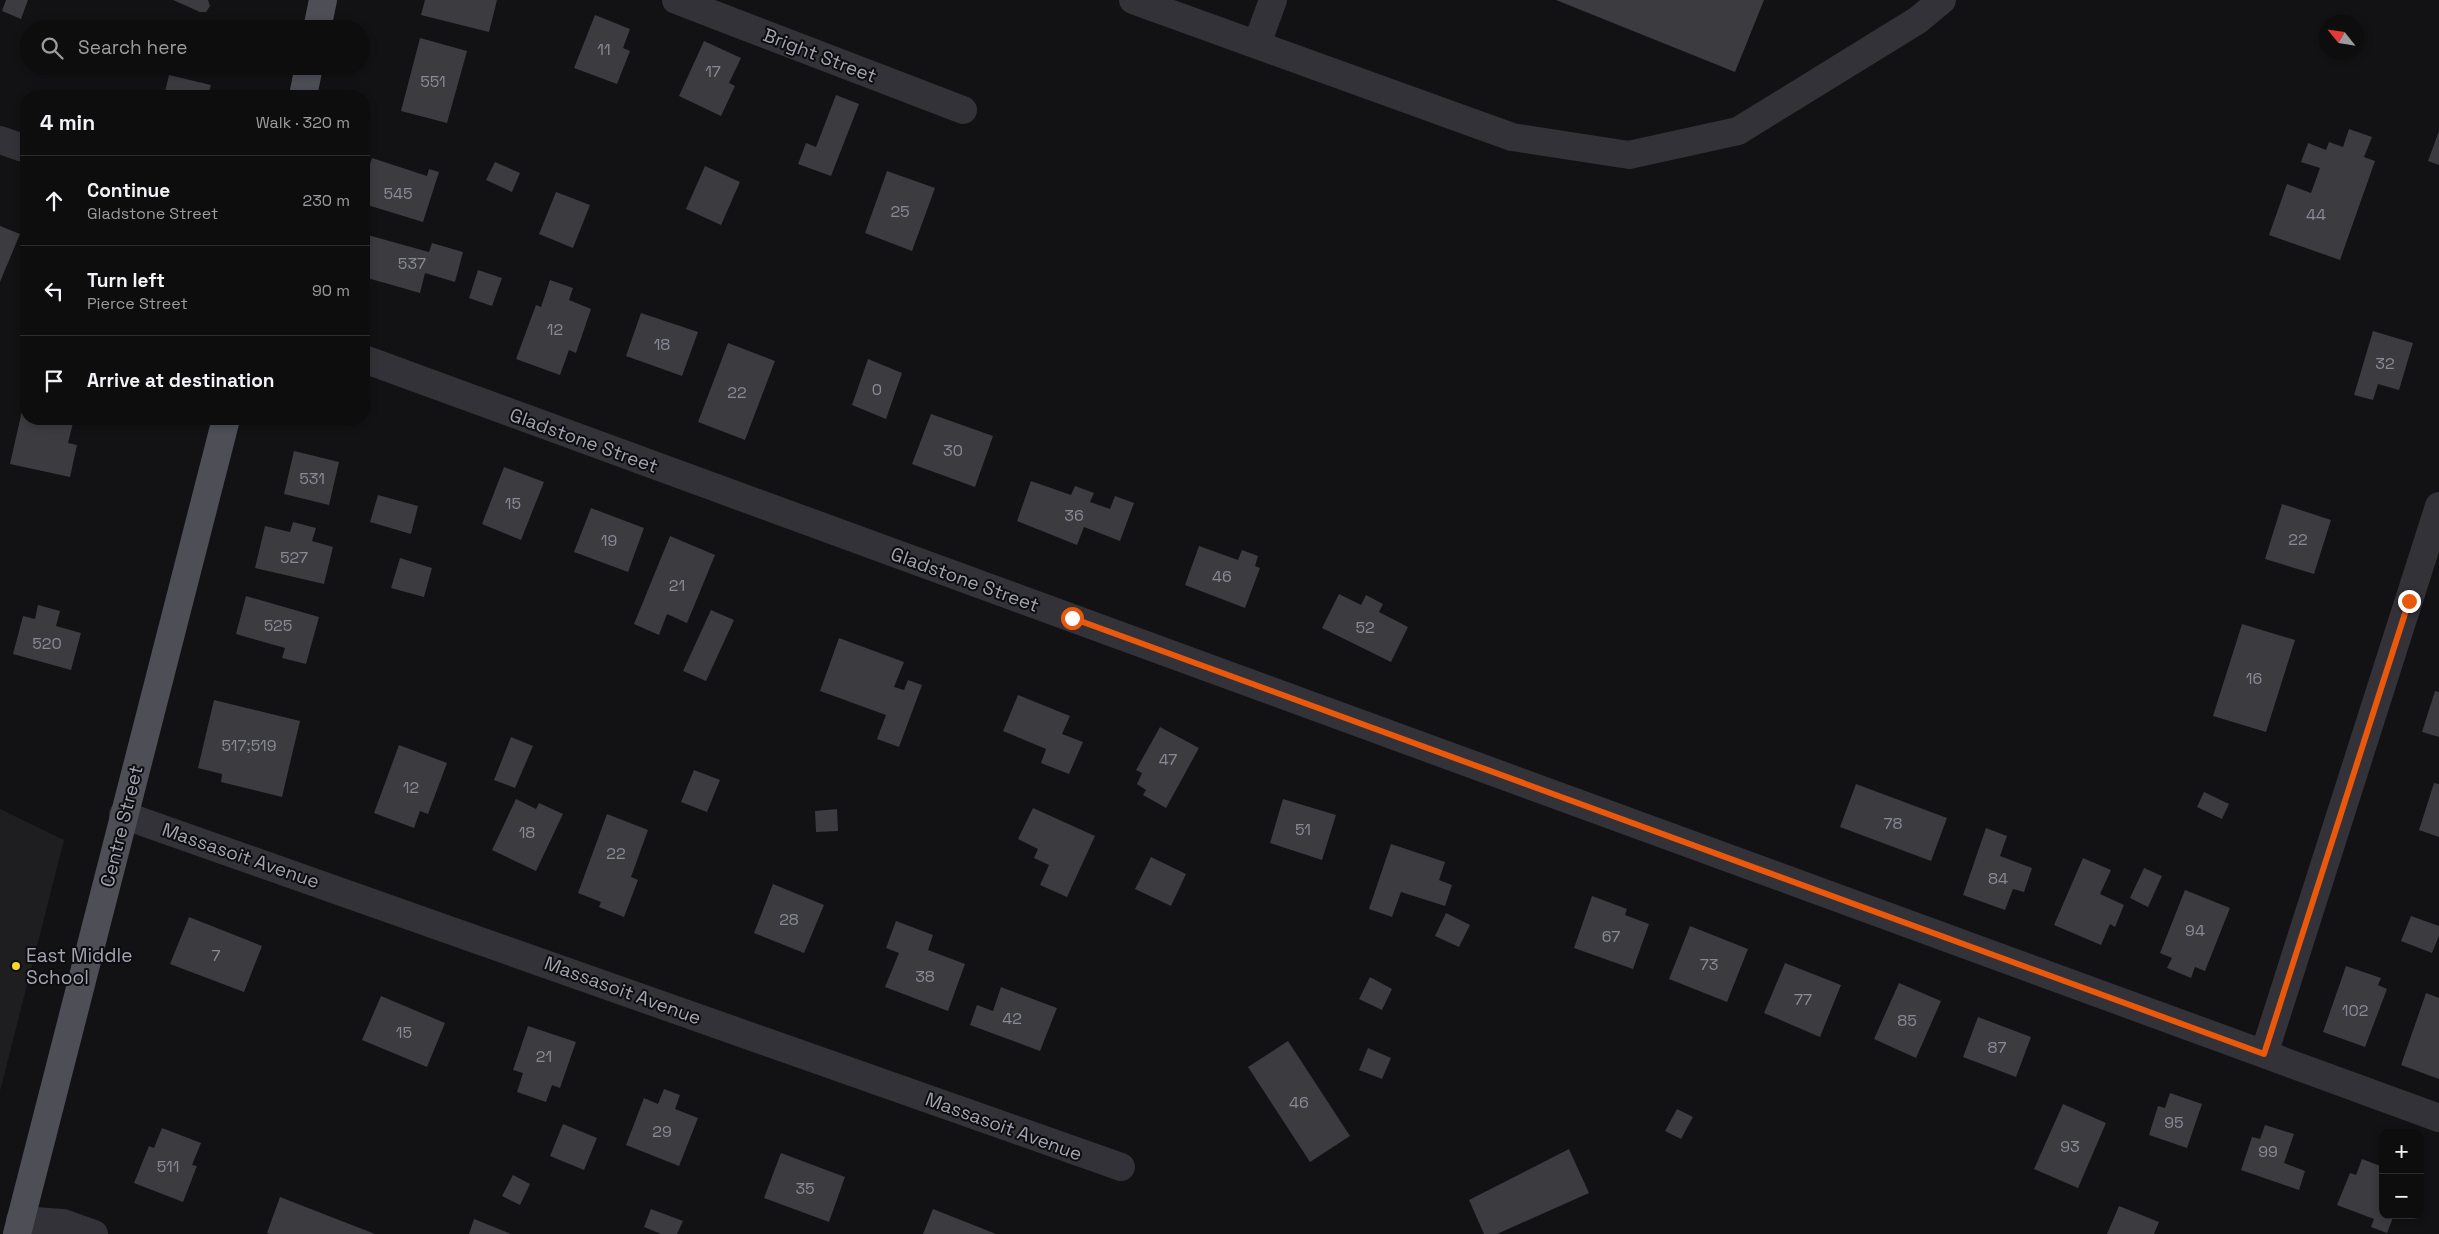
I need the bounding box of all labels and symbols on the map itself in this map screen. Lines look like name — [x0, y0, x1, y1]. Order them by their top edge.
north arrow — [2319, 15, 2364, 60]
street label: Bright Street — [759, 22, 880, 89]
house number: 11 — [597, 39, 611, 60]
house number: 17 — [705, 61, 721, 82]
house number: 551 — [420, 71, 446, 92]
house number: 545 — [383, 183, 413, 204]
house number: 25 — [890, 201, 910, 222]
house number: 44 — [2306, 204, 2326, 225]
house number: 537 — [398, 253, 426, 274]
house number: 12 — [547, 319, 563, 340]
house number: 18 — [654, 334, 670, 355]
house number: 32 — [2375, 353, 2395, 374]
house number: 0 — [872, 379, 882, 400]
house number: 22 — [727, 382, 747, 403]
street label: Gladstone Street — [506, 402, 661, 479]
house number: 30 — [943, 440, 963, 461]
house number: 531 — [299, 468, 325, 489]
house number: 15 — [505, 493, 521, 514]
house number: 36 — [1064, 505, 1084, 526]
house number: 22 — [2288, 529, 2308, 550]
house number: 19 — [601, 530, 617, 551]
street label: Gladstone Street — [887, 541, 1042, 618]
house number: 527 — [280, 547, 308, 568]
house number: 46 — [1212, 566, 1232, 587]
house number: 21 — [669, 575, 685, 596]
route end — [2398, 590, 2421, 613]
route start — [1061, 607, 1084, 630]
house number: 525 — [264, 615, 292, 636]
house number: 52 — [1355, 617, 1375, 638]
house number: 520 — [32, 633, 62, 654]
house number: 16 — [2246, 668, 2262, 689]
house number: 517;519 — [222, 735, 276, 756]
house number: 47 — [1159, 749, 1177, 770]
street label: Centre Street — [94, 763, 149, 890]
house number: 12 — [403, 777, 419, 798]
house number: 78 — [1884, 813, 1903, 834]
street label: Massasoit Avenue — [159, 817, 323, 894]
house number: 51 — [1295, 819, 1311, 840]
house number: 18 — [519, 822, 535, 843]
house number: 22 — [606, 843, 626, 864]
house number: 84 — [1988, 868, 2008, 889]
house number: 28 — [779, 909, 799, 930]
house number: 94 — [2185, 920, 2205, 941]
house number: 67 — [1602, 926, 1620, 947]
place label: East Middle School — [26, 943, 132, 990]
house number: 7 — [211, 945, 221, 966]
street label: Massasoit Avenue — [541, 951, 705, 1030]
house number: 73 — [1700, 954, 1718, 975]
marker: East Middle School — [10, 960, 22, 972]
house number: 38 — [915, 966, 935, 987]
house number: 77 — [1794, 989, 1812, 1010]
house number: 102 — [2342, 1000, 2368, 1021]
house number: 42 — [1002, 1008, 1022, 1029]
house number: 85 — [1897, 1010, 1917, 1031]
house number: 15 — [396, 1022, 412, 1043]
house number: 87 — [1988, 1037, 2006, 1058]
house number: 21 — [536, 1046, 552, 1067]
street label: Massasoit Avenue — [922, 1087, 1086, 1166]
house number: 46 — [1289, 1092, 1309, 1113]
house number: 95 — [2164, 1112, 2184, 1133]
house number: 29 — [652, 1121, 672, 1142]
house number: 93 — [2060, 1136, 2080, 1157]
house number: 99 — [2258, 1141, 2278, 1162]
house number: 511 — [157, 1156, 179, 1177]
house number: 35 — [795, 1178, 815, 1199]

